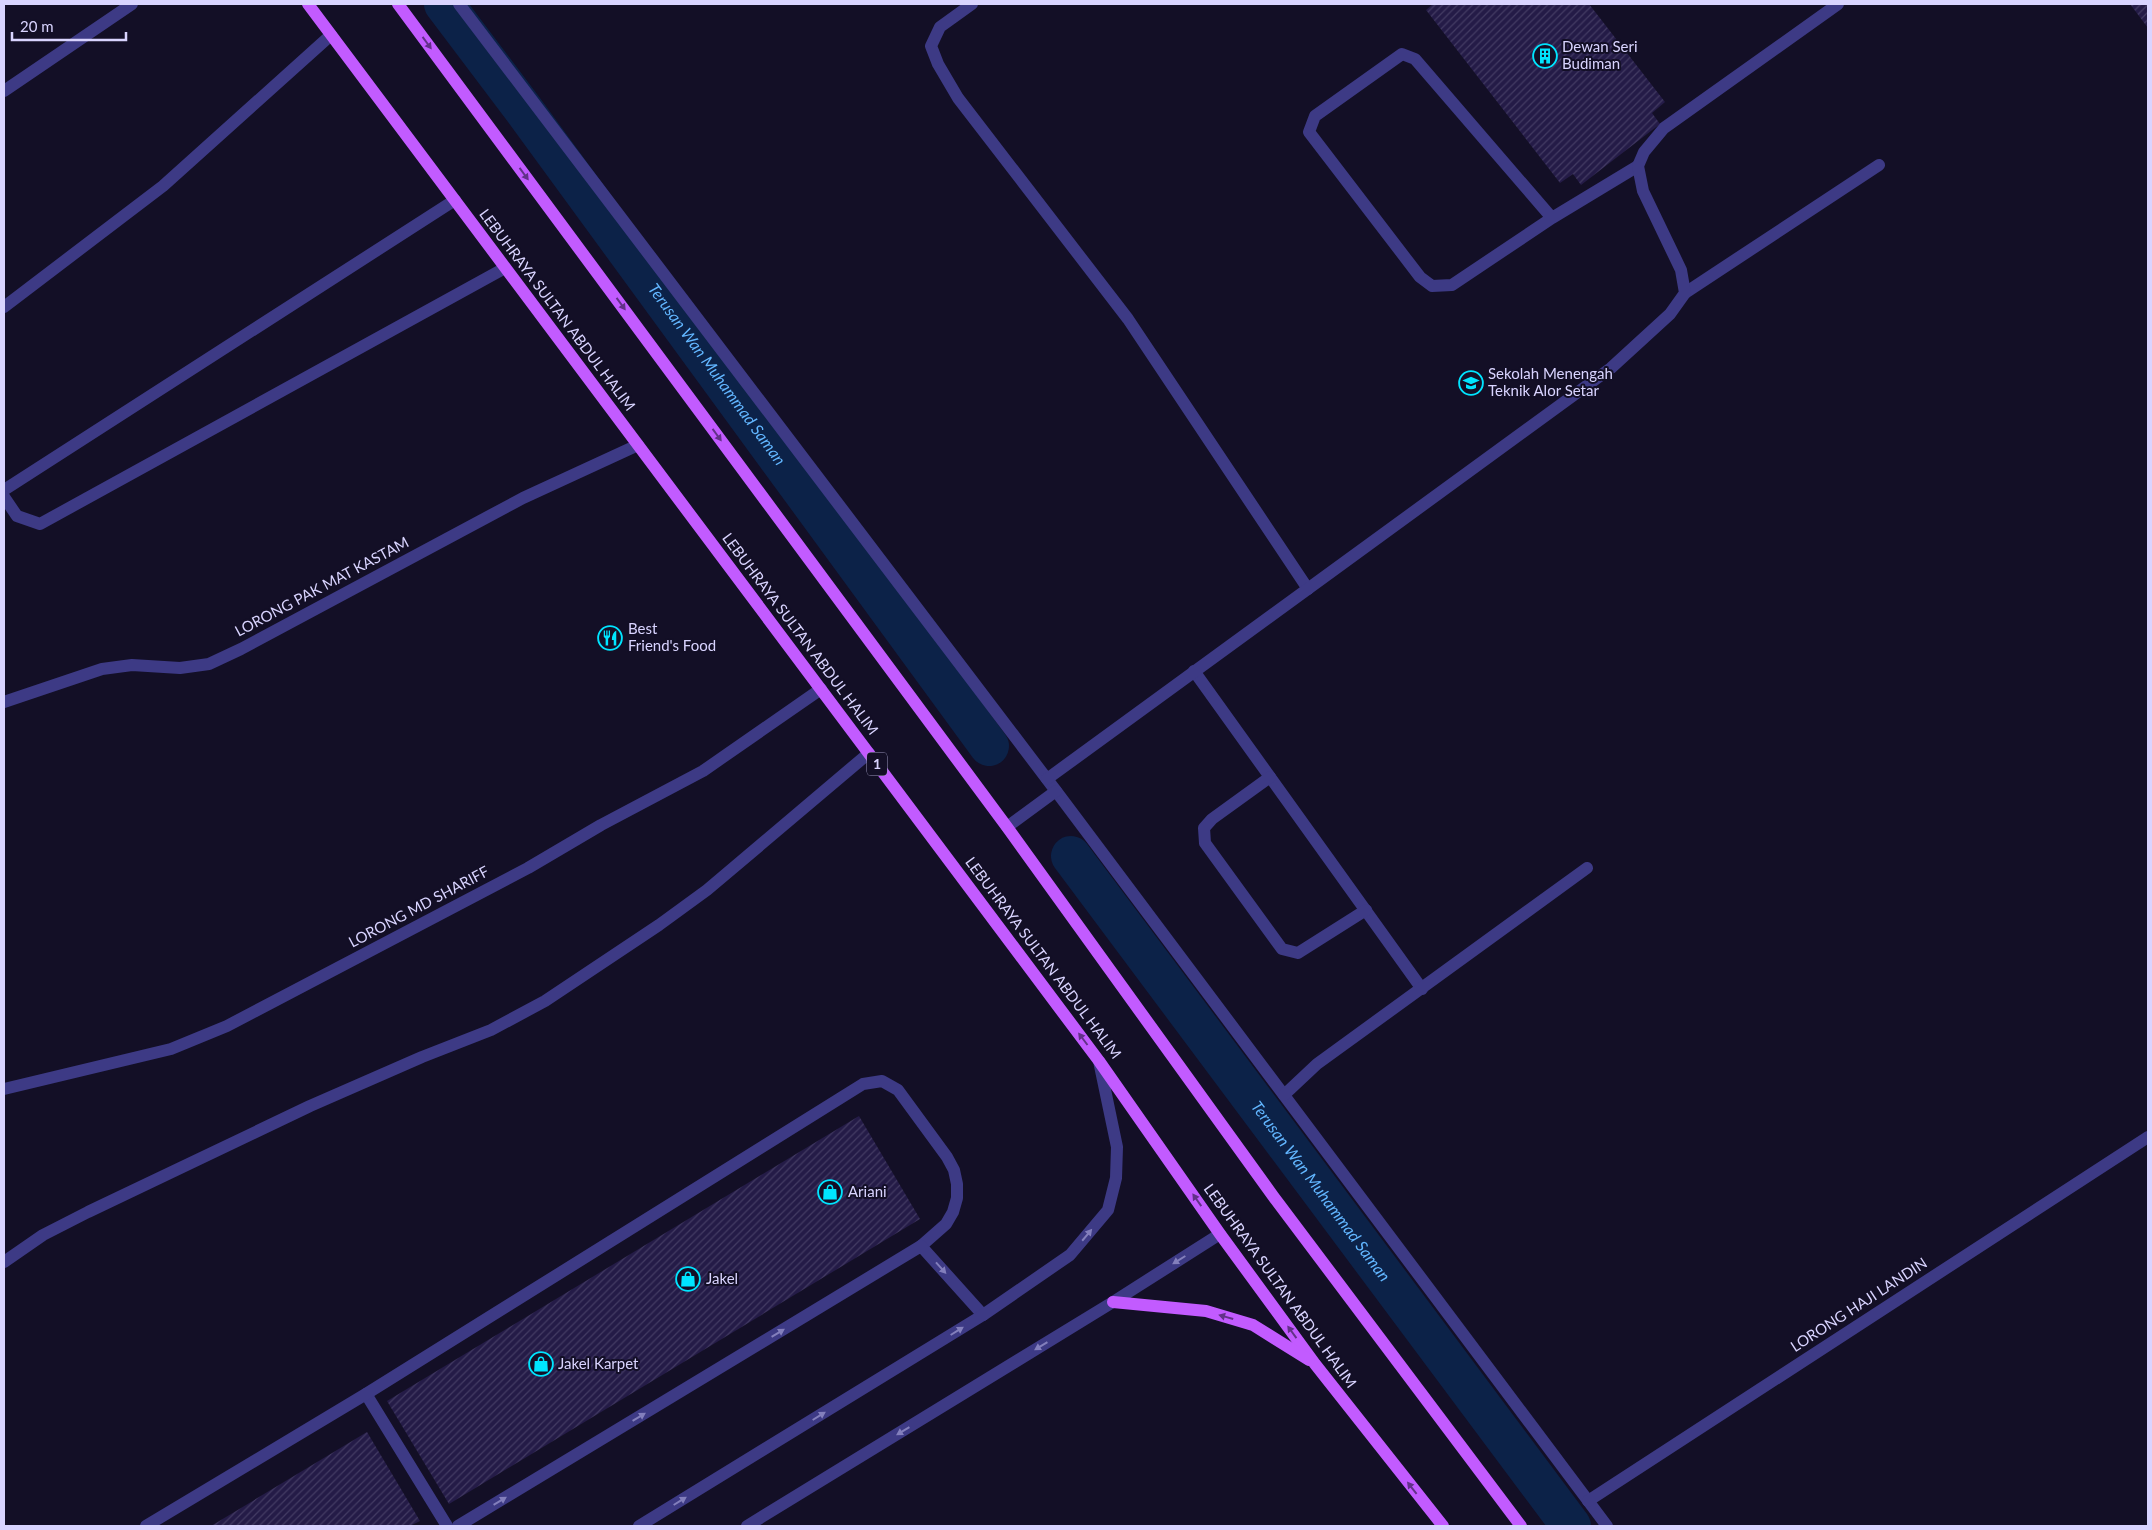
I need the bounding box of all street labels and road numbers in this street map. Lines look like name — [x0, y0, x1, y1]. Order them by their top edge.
street label: LEBUHRAYA SULTAN ABDUL HALIM — [476, 205, 640, 414]
street label: LEBUHRAYA SULTAN ABDUL HALIM — [719, 529, 883, 738]
street label: LORONG PAK MAT KASTAM — [232, 533, 412, 640]
road number: 1 — [867, 752, 887, 776]
street label: LEBUHRAYA SULTAN ABDUL HALIM — [962, 853, 1126, 1062]
street label: LORONG MD SHARIFF — [345, 861, 492, 951]
street label: LEBUHRAYA SULTAN ABDUL HALIM — [1201, 1180, 1361, 1391]
street label: LORONG HAJI LANDIN — [1787, 1253, 1930, 1355]

